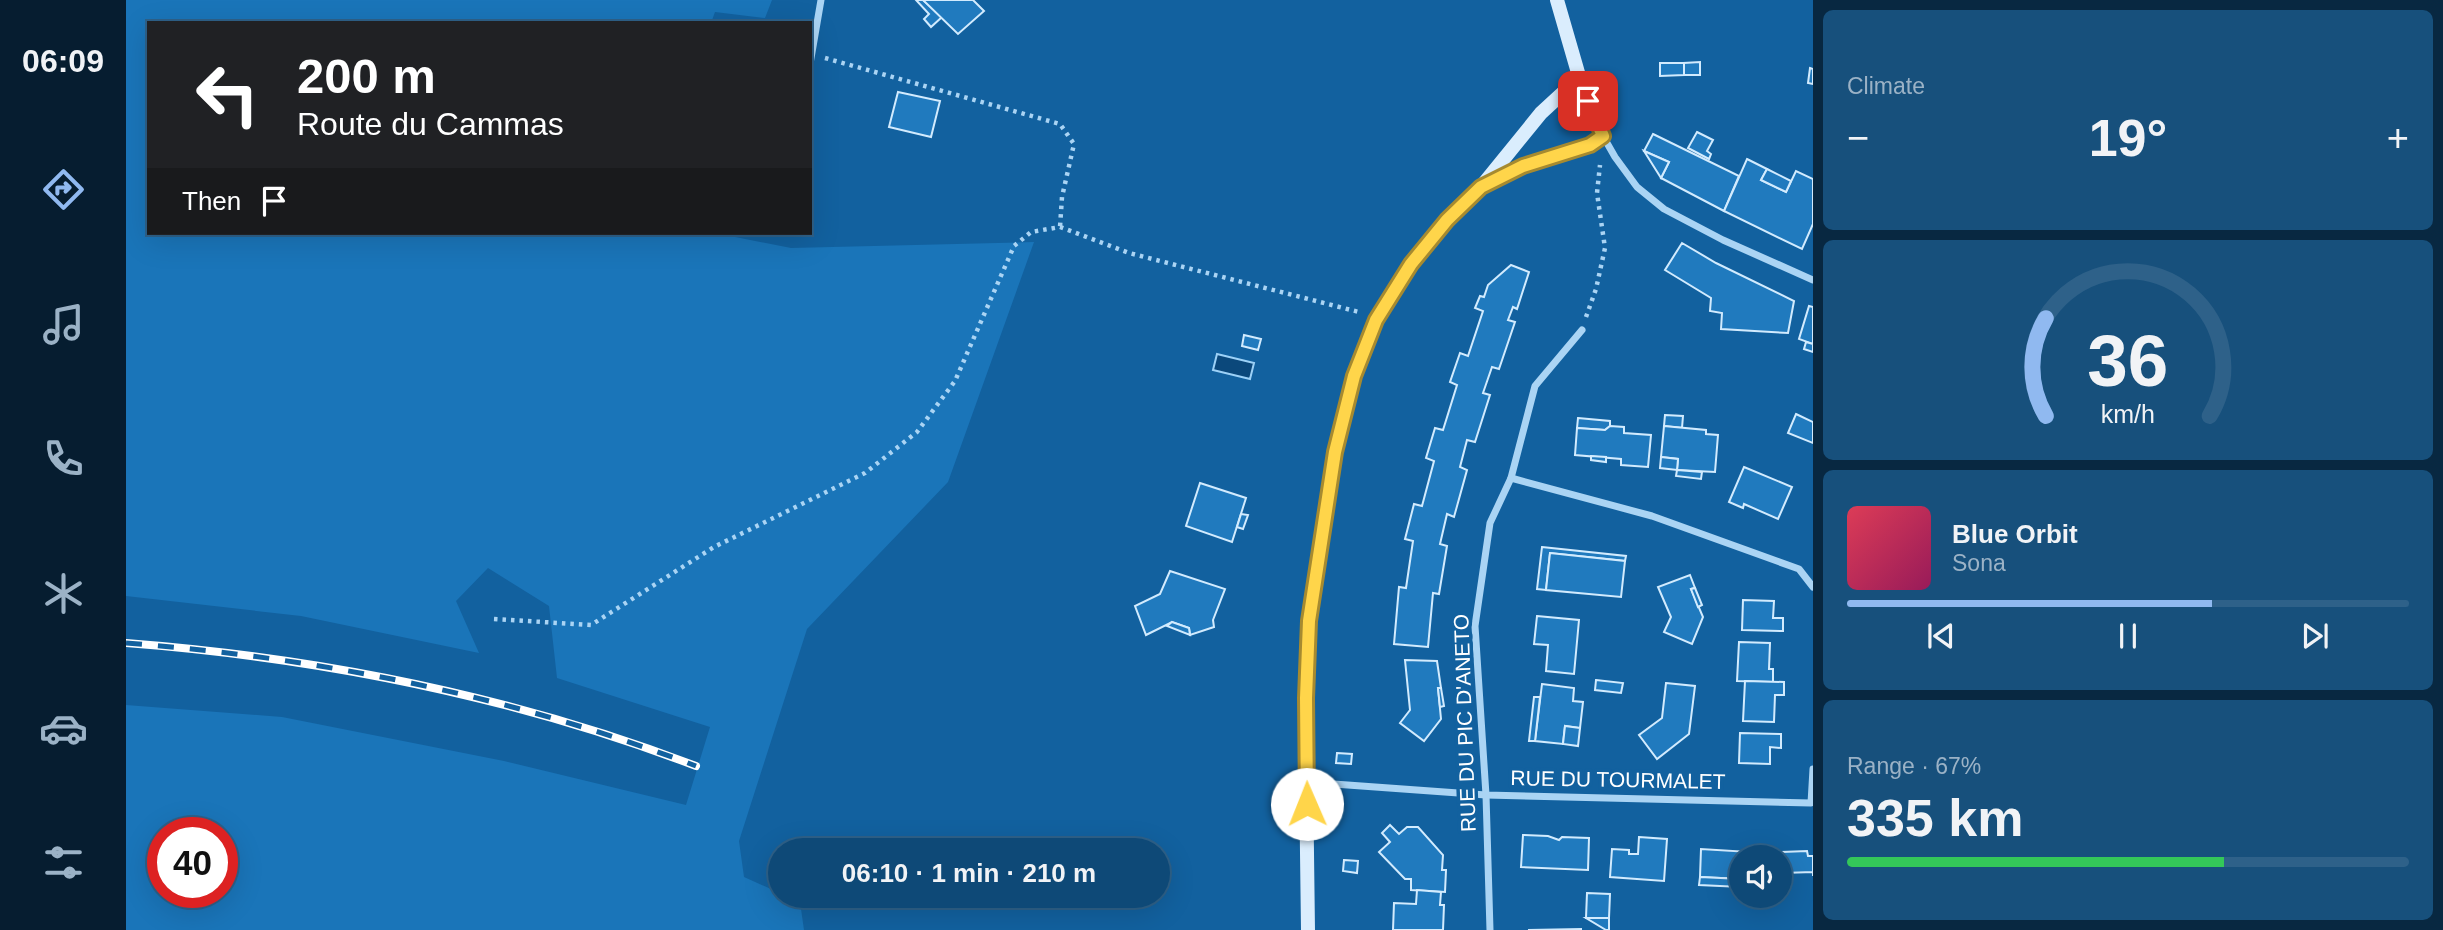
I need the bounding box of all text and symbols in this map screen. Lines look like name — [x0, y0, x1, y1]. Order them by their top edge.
text: 06:09 — [22, 43, 104, 79]
icon: left — [182, 49, 273, 140]
text: 200 m — [297, 49, 436, 103]
pin — [1558, 71, 1618, 131]
text: Climate — [1847, 73, 1925, 99]
icon: arrive — [1569, 82, 1607, 120]
text: Route du Cammas — [297, 106, 564, 142]
text: 19° — [2089, 109, 2167, 167]
text: − — [1847, 117, 1869, 159]
text: + — [2387, 117, 2409, 159]
icon: directions — [39, 165, 88, 214]
icon: arrive — [255, 182, 293, 220]
text: Then — [182, 186, 241, 216]
icon: music — [39, 300, 88, 349]
text: 36 — [2088, 320, 2168, 401]
text: km/h — [2101, 400, 2155, 428]
icon: phone — [39, 434, 88, 483]
text: Blue Orbit — [1952, 519, 2078, 549]
text: Sona — [1952, 550, 2006, 576]
icon: climate — [39, 569, 88, 618]
street label: RUE DU PIC D'ANETO — [1449, 614, 1480, 833]
icon: previous — [1922, 617, 1960, 655]
icon: pause — [2109, 617, 2147, 655]
icon: next — [2296, 617, 2334, 655]
icon: car — [39, 704, 88, 753]
text: Range · 67% — [1847, 753, 1981, 779]
street label: RUE DU TOURMALET — [1510, 766, 1726, 793]
position arrow — [1270, 767, 1344, 841]
text: 335 km — [1847, 789, 2023, 847]
speed limit sign: 40 — [147, 817, 238, 908]
icon: filters — [39, 838, 88, 887]
map controls — [1729, 845, 1792, 908]
button: sound — [1729, 845, 1792, 908]
text: 06:10 · 1 min · 210 m — [842, 858, 1096, 888]

